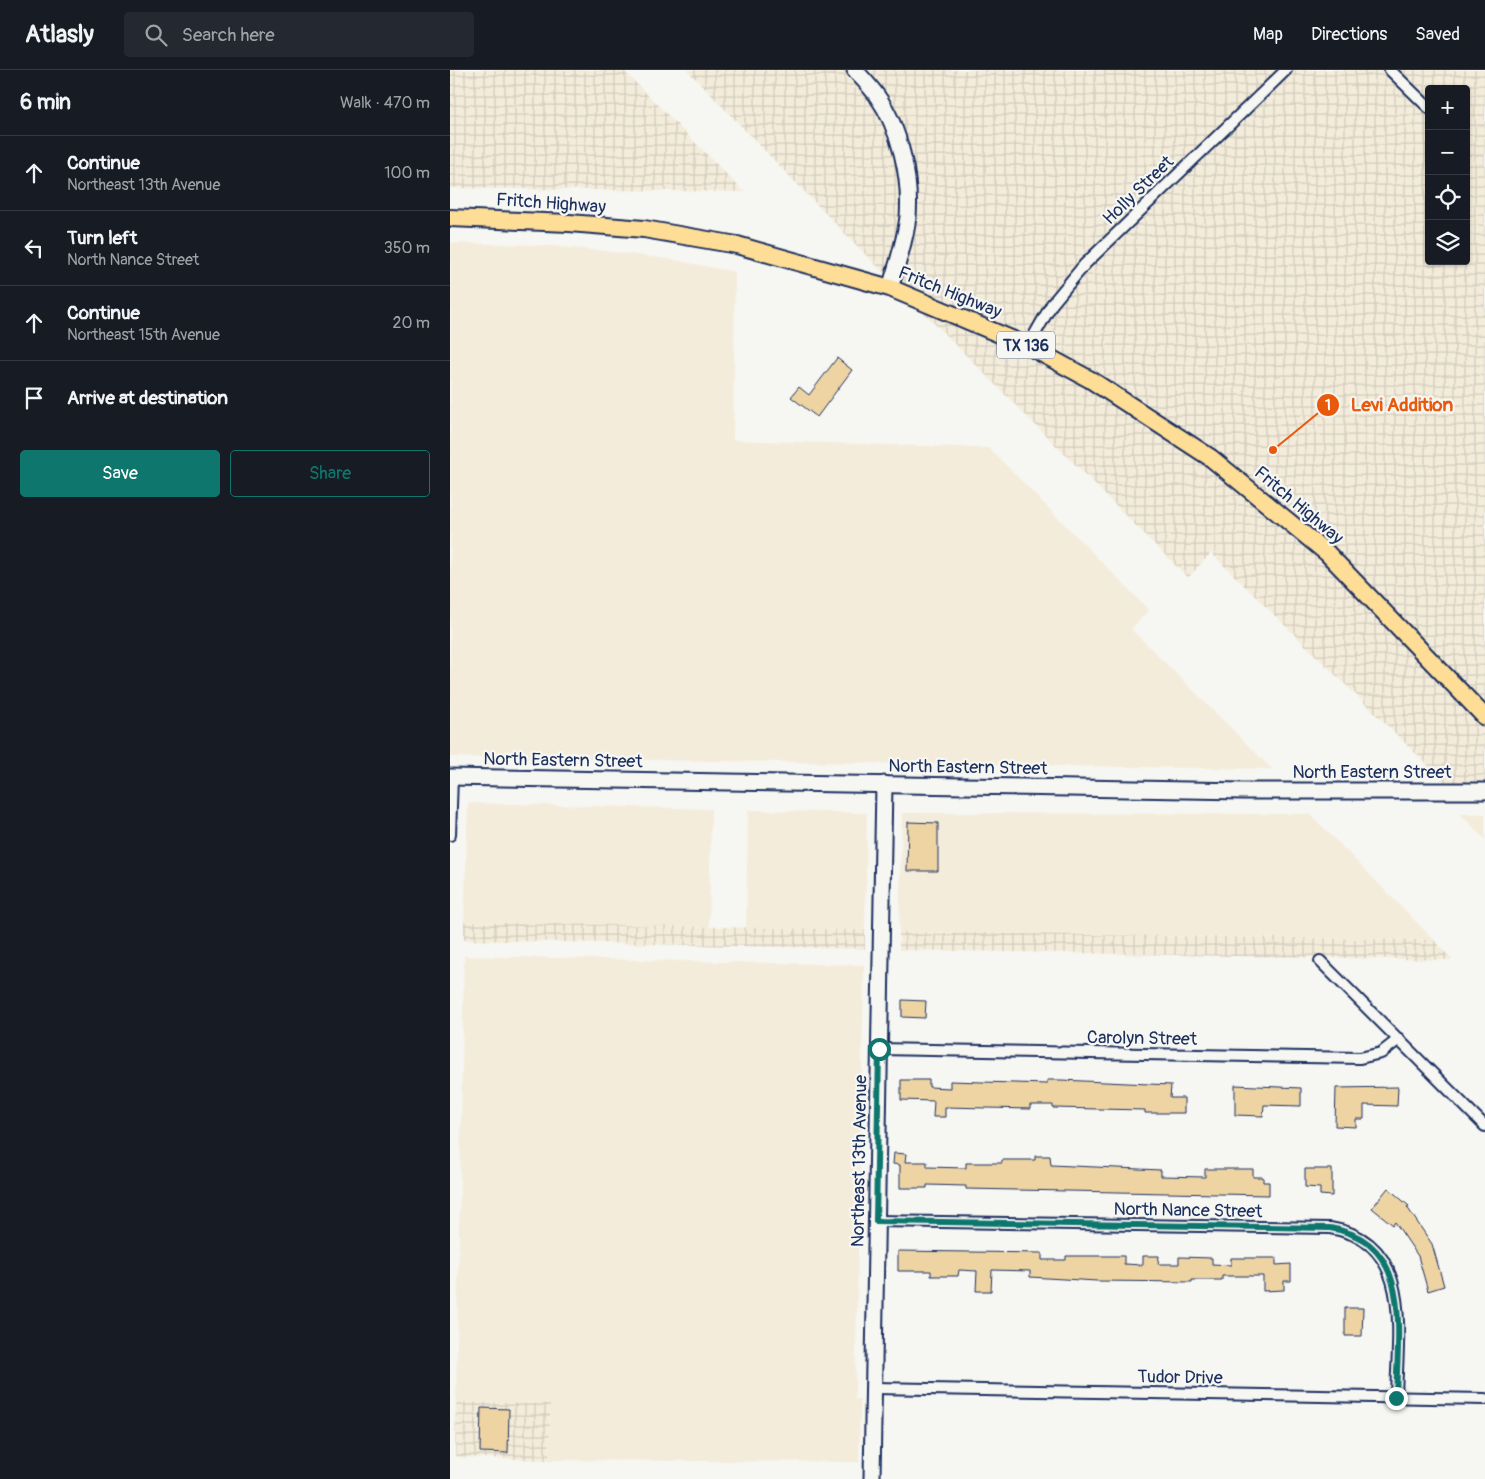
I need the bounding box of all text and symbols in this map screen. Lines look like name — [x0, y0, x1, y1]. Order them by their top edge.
search box — [124, 12, 474, 57]
text: Atlasly — [25, 20, 94, 49]
icon: search — [142, 21, 170, 49]
text: Search here — [182, 23, 275, 47]
text: Map — [1253, 23, 1283, 46]
text: Directions — [1311, 23, 1387, 46]
text: Saved — [1415, 23, 1460, 46]
map controls — [1425, 85, 1470, 265]
button: + — [1425, 85, 1470, 130]
text: 6 min — [20, 89, 71, 116]
text: Walk · 470 m — [340, 93, 430, 113]
button: − — [1425, 130, 1470, 175]
street label: Holly Street — [1098, 150, 1179, 230]
text: Continue — [67, 151, 140, 175]
icon: ahead — [20, 159, 48, 187]
text: 100 m — [384, 163, 430, 183]
text: Northeast 13th Avenue — [67, 175, 220, 195]
button: locate — [1425, 175, 1470, 220]
street label: Fritch Highway — [495, 188, 607, 219]
button: layers — [1425, 220, 1470, 265]
text: Turn left — [67, 226, 137, 250]
icon: left — [20, 234, 48, 262]
text: 350 m — [384, 238, 430, 258]
text: North Nance Street — [67, 250, 199, 270]
street label: Fritch Highway — [895, 261, 1005, 324]
text: Continue — [67, 301, 140, 325]
icon: ahead — [20, 309, 48, 337]
text: 20 m — [392, 313, 430, 333]
text: Northeast 15th Avenue — [67, 325, 220, 345]
road number: TX 136 — [997, 332, 1055, 358]
icon: arrive — [20, 384, 48, 412]
text: Arrive at destination — [67, 386, 228, 410]
callout: Levi Addition — [1316, 388, 1463, 422]
text: Levi Addition — [1351, 393, 1453, 417]
text: 1 — [1325, 396, 1331, 415]
button: Save — [20, 450, 220, 497]
button: Share — [230, 450, 430, 497]
street label: Fritch Highway — [1249, 461, 1348, 550]
street label: North Eastern Street — [483, 748, 643, 773]
street label: North Eastern Street — [888, 755, 1048, 780]
street label: North Eastern Street — [1292, 761, 1452, 784]
street label: Carolyn Street — [1087, 1026, 1198, 1051]
route start — [868, 1038, 891, 1061]
street label: Northeast 13th Avenue — [846, 1074, 873, 1247]
street label: North Nance Street — [1113, 1198, 1263, 1223]
street label: Tudor Drive — [1137, 1365, 1223, 1390]
route end — [1385, 1387, 1408, 1410]

